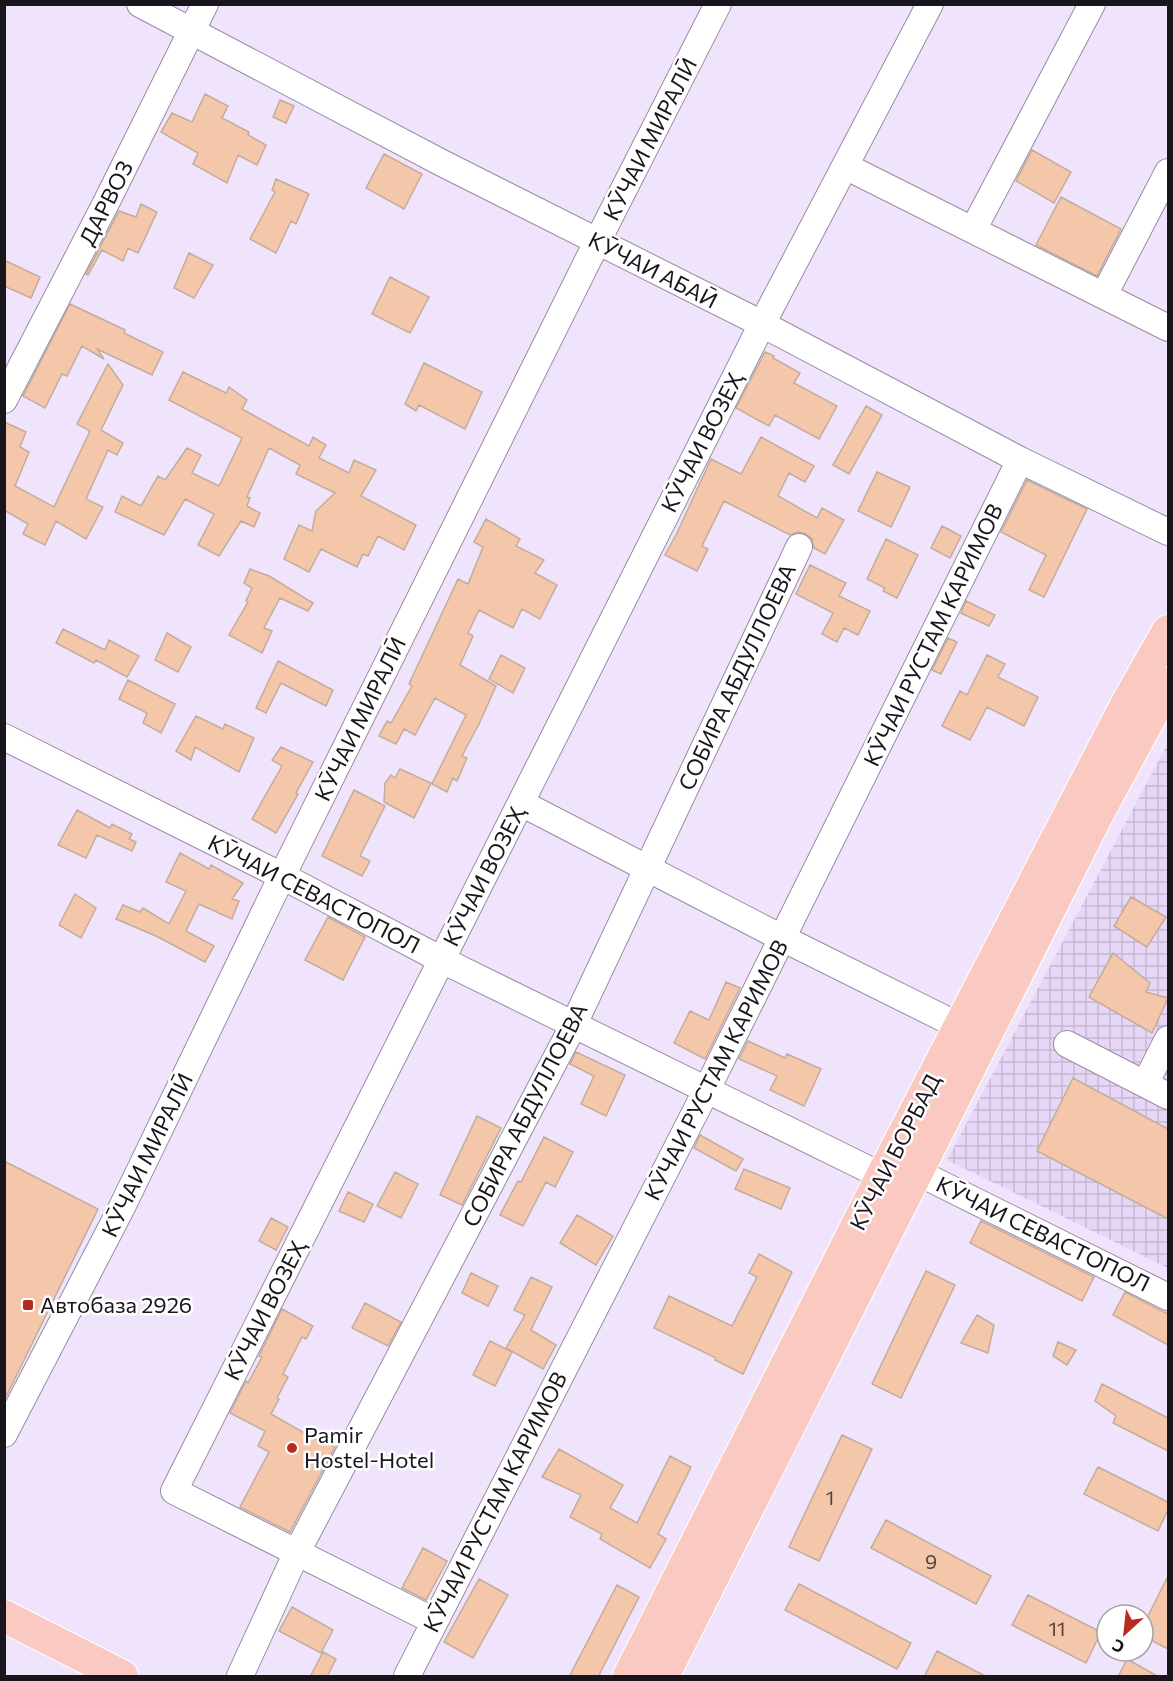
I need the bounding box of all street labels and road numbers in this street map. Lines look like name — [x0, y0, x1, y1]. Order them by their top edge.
street label: КӮЧАИ МИРАЛӢ — [597, 53, 702, 225]
street label: ДАРВОЗ — [73, 156, 138, 249]
street label: КӮЧАИ АБАӢ — [584, 225, 722, 314]
street label: КӮЧАИ ВОЗЕҲ — [655, 367, 749, 516]
street label: КӮЧАИ РУСТАМ КАРИМОВ — [857, 499, 1008, 770]
street label: СОБИРА АБДУЛЛОЕВА — [672, 559, 801, 794]
street label: КӮЧАИ МИРАЛӢ — [308, 632, 411, 805]
street label: КӮЧАИ ВОЗЕҲ — [437, 801, 531, 950]
street label: КӮЧАИ СЕВАСТОПОЛ — [204, 828, 425, 959]
street label: КӮЧАИ РУСТАМ КАРИМОВ — [638, 935, 793, 1205]
street label: СОБИРА АБДУЛЛОЕВА — [456, 999, 593, 1231]
street label: КӮЧАИ МИРАЛӢ — [95, 1068, 198, 1241]
street label: КӮЧАИ БОРБАД — [843, 1069, 946, 1235]
street label: КӮЧАИ СЕВАСТОПОЛ — [932, 1170, 1154, 1297]
street label: КӮЧАИ ВОЗЕҲ — [218, 1235, 312, 1384]
street label: КӮЧАИ РУСТАМ КАРИМОВ — [417, 1367, 572, 1637]

